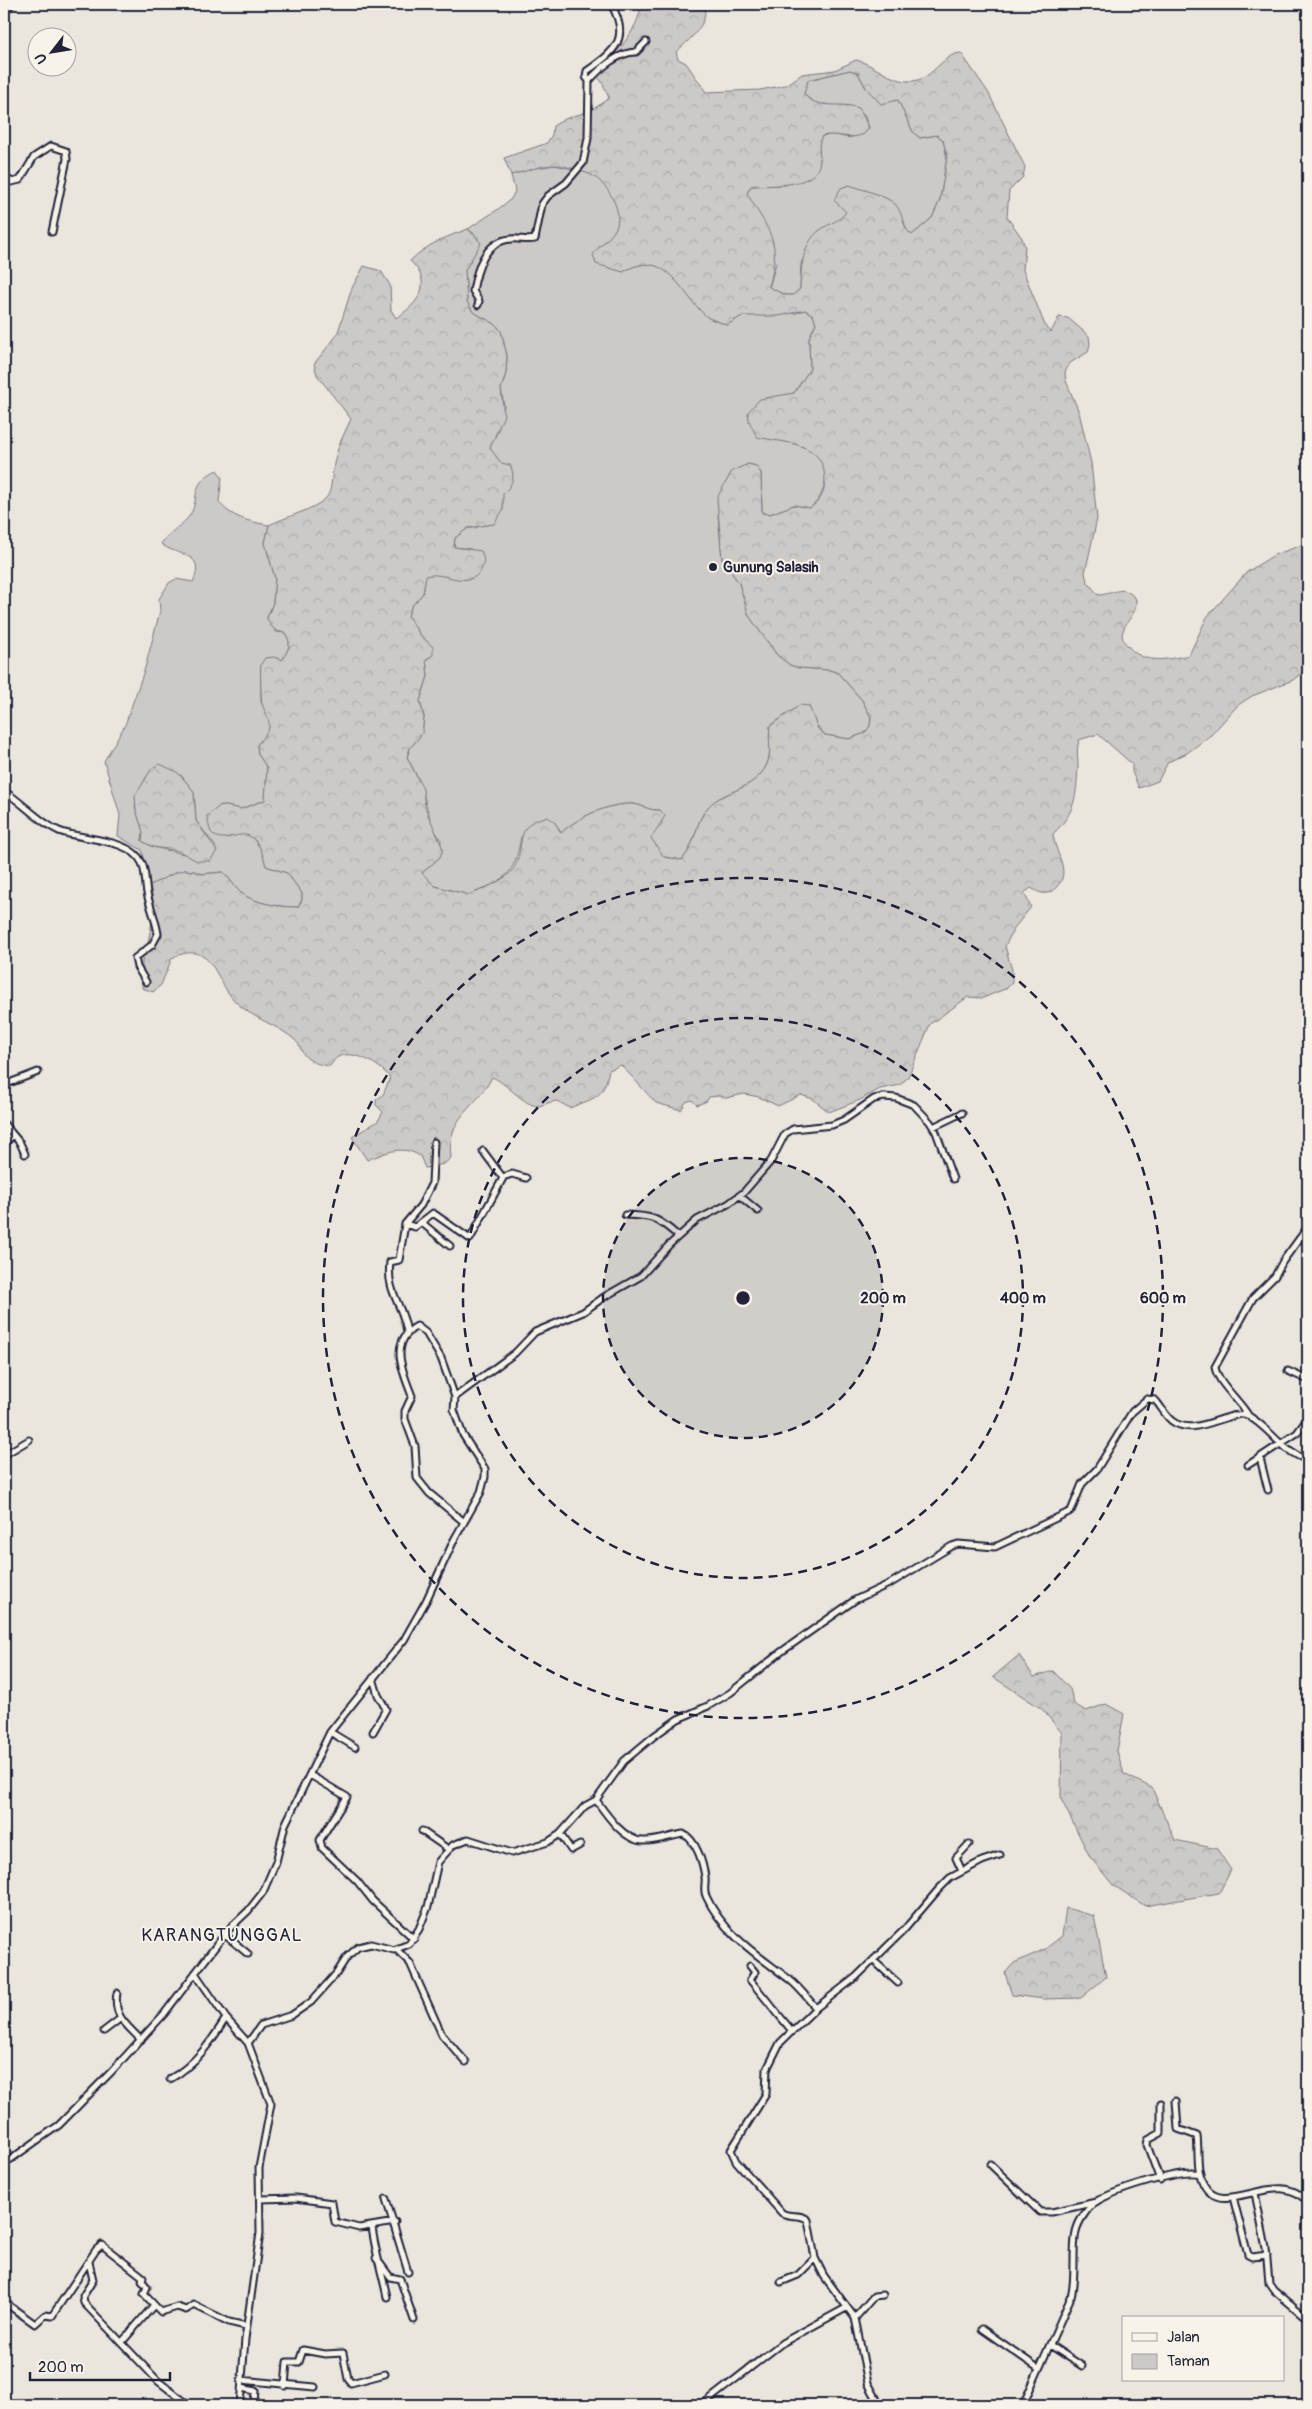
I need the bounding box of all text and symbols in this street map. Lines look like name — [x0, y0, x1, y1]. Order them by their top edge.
north arrow — [28, 28, 78, 78]
text: U — [32, 50, 51, 67]
place label: Gunung Salasih — [723, 558, 819, 577]
marker: Gunung Salasih — [707, 561, 719, 573]
centre of rings — [734, 1289, 752, 1307]
text: 200 m — [860, 1289, 906, 1308]
text: 400 m — [1000, 1289, 1046, 1308]
text: 600 m — [1140, 1289, 1186, 1308]
district label: KARANGTUNGGAL — [141, 1924, 303, 1947]
legend — [1122, 2316, 1284, 2382]
text: Jalan — [1167, 2328, 1200, 2347]
scale bar — [30, 2349, 170, 2381]
text: Taman — [1167, 2352, 1210, 2371]
text: 200 m — [38, 2358, 83, 2377]

